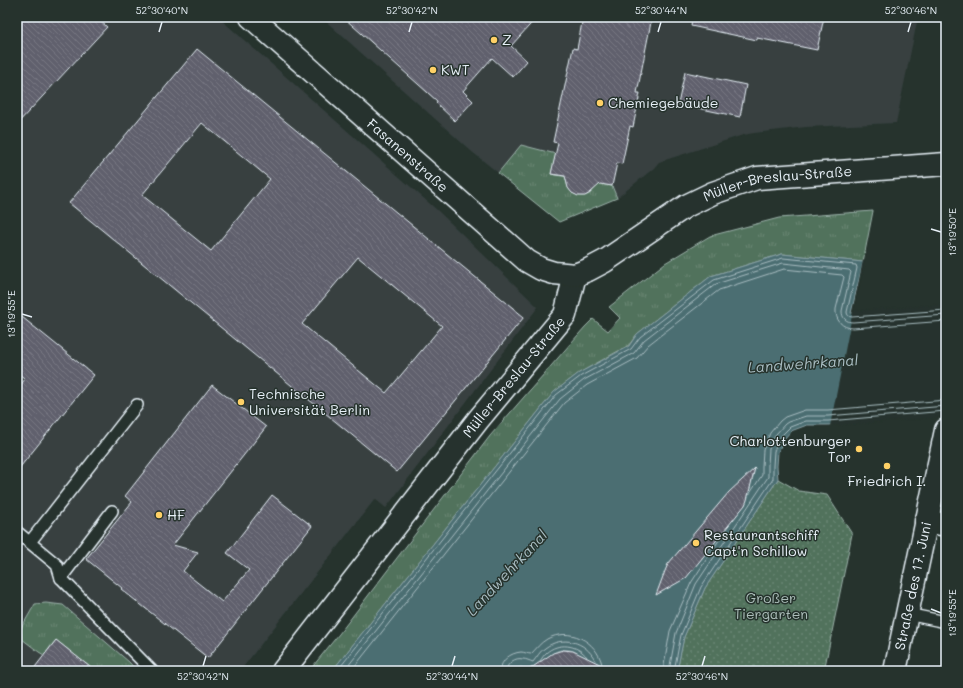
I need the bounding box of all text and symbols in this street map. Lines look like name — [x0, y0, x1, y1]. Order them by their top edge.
text: 52°30'40"N — [136, 3, 188, 17]
text: 52°30'42"N — [386, 3, 438, 17]
text: 52°30'44"N — [635, 3, 687, 17]
text: 52°30'46"N — [885, 3, 937, 17]
place label: Z — [502, 30, 511, 49]
marker: Z — [489, 35, 499, 45]
place label: KWT — [441, 60, 470, 79]
marker: KWT — [428, 65, 438, 75]
place label: Chemiegebäude — [608, 93, 718, 112]
marker: Chemiegebäude — [595, 98, 605, 108]
street label: Fasanenstraße — [363, 114, 453, 196]
street label: Müller-Breslau-Straße — [699, 161, 853, 206]
text: 13°19'50"E — [945, 208, 959, 256]
text: 13°19'55"E — [4, 290, 18, 338]
street label: Müller-Breslau-Straße — [458, 312, 569, 441]
water label: Landwehrkanal — [747, 349, 859, 377]
place label: Technische Universität Berlin — [249, 384, 370, 419]
marker: Technische Universität Berlin — [236, 397, 246, 407]
place label: Charlottenburger Tor — [729, 431, 851, 466]
marker: Charlottenburger Tor — [854, 444, 864, 454]
marker: Friedrich I. — [882, 461, 892, 471]
place label: Friedrich I. — [848, 471, 926, 490]
place label: HF — [167, 505, 185, 524]
marker: HF — [154, 510, 164, 520]
street label: Straße des 17. Juni — [890, 520, 935, 652]
water label: Landwehrkanal — [461, 525, 551, 620]
place label: Restaurantschiff Capt'n Schillow — [704, 525, 819, 560]
marker: Restaurantschiff Capt'n Schillow — [691, 538, 701, 548]
park label: Großer Tiergarten — [734, 588, 808, 623]
text: 13°19'55"E — [945, 589, 959, 637]
text: 52°30'42"N — [177, 669, 229, 683]
text: 52°30'44"N — [426, 669, 478, 683]
text: 52°30'46"N — [676, 669, 728, 683]

